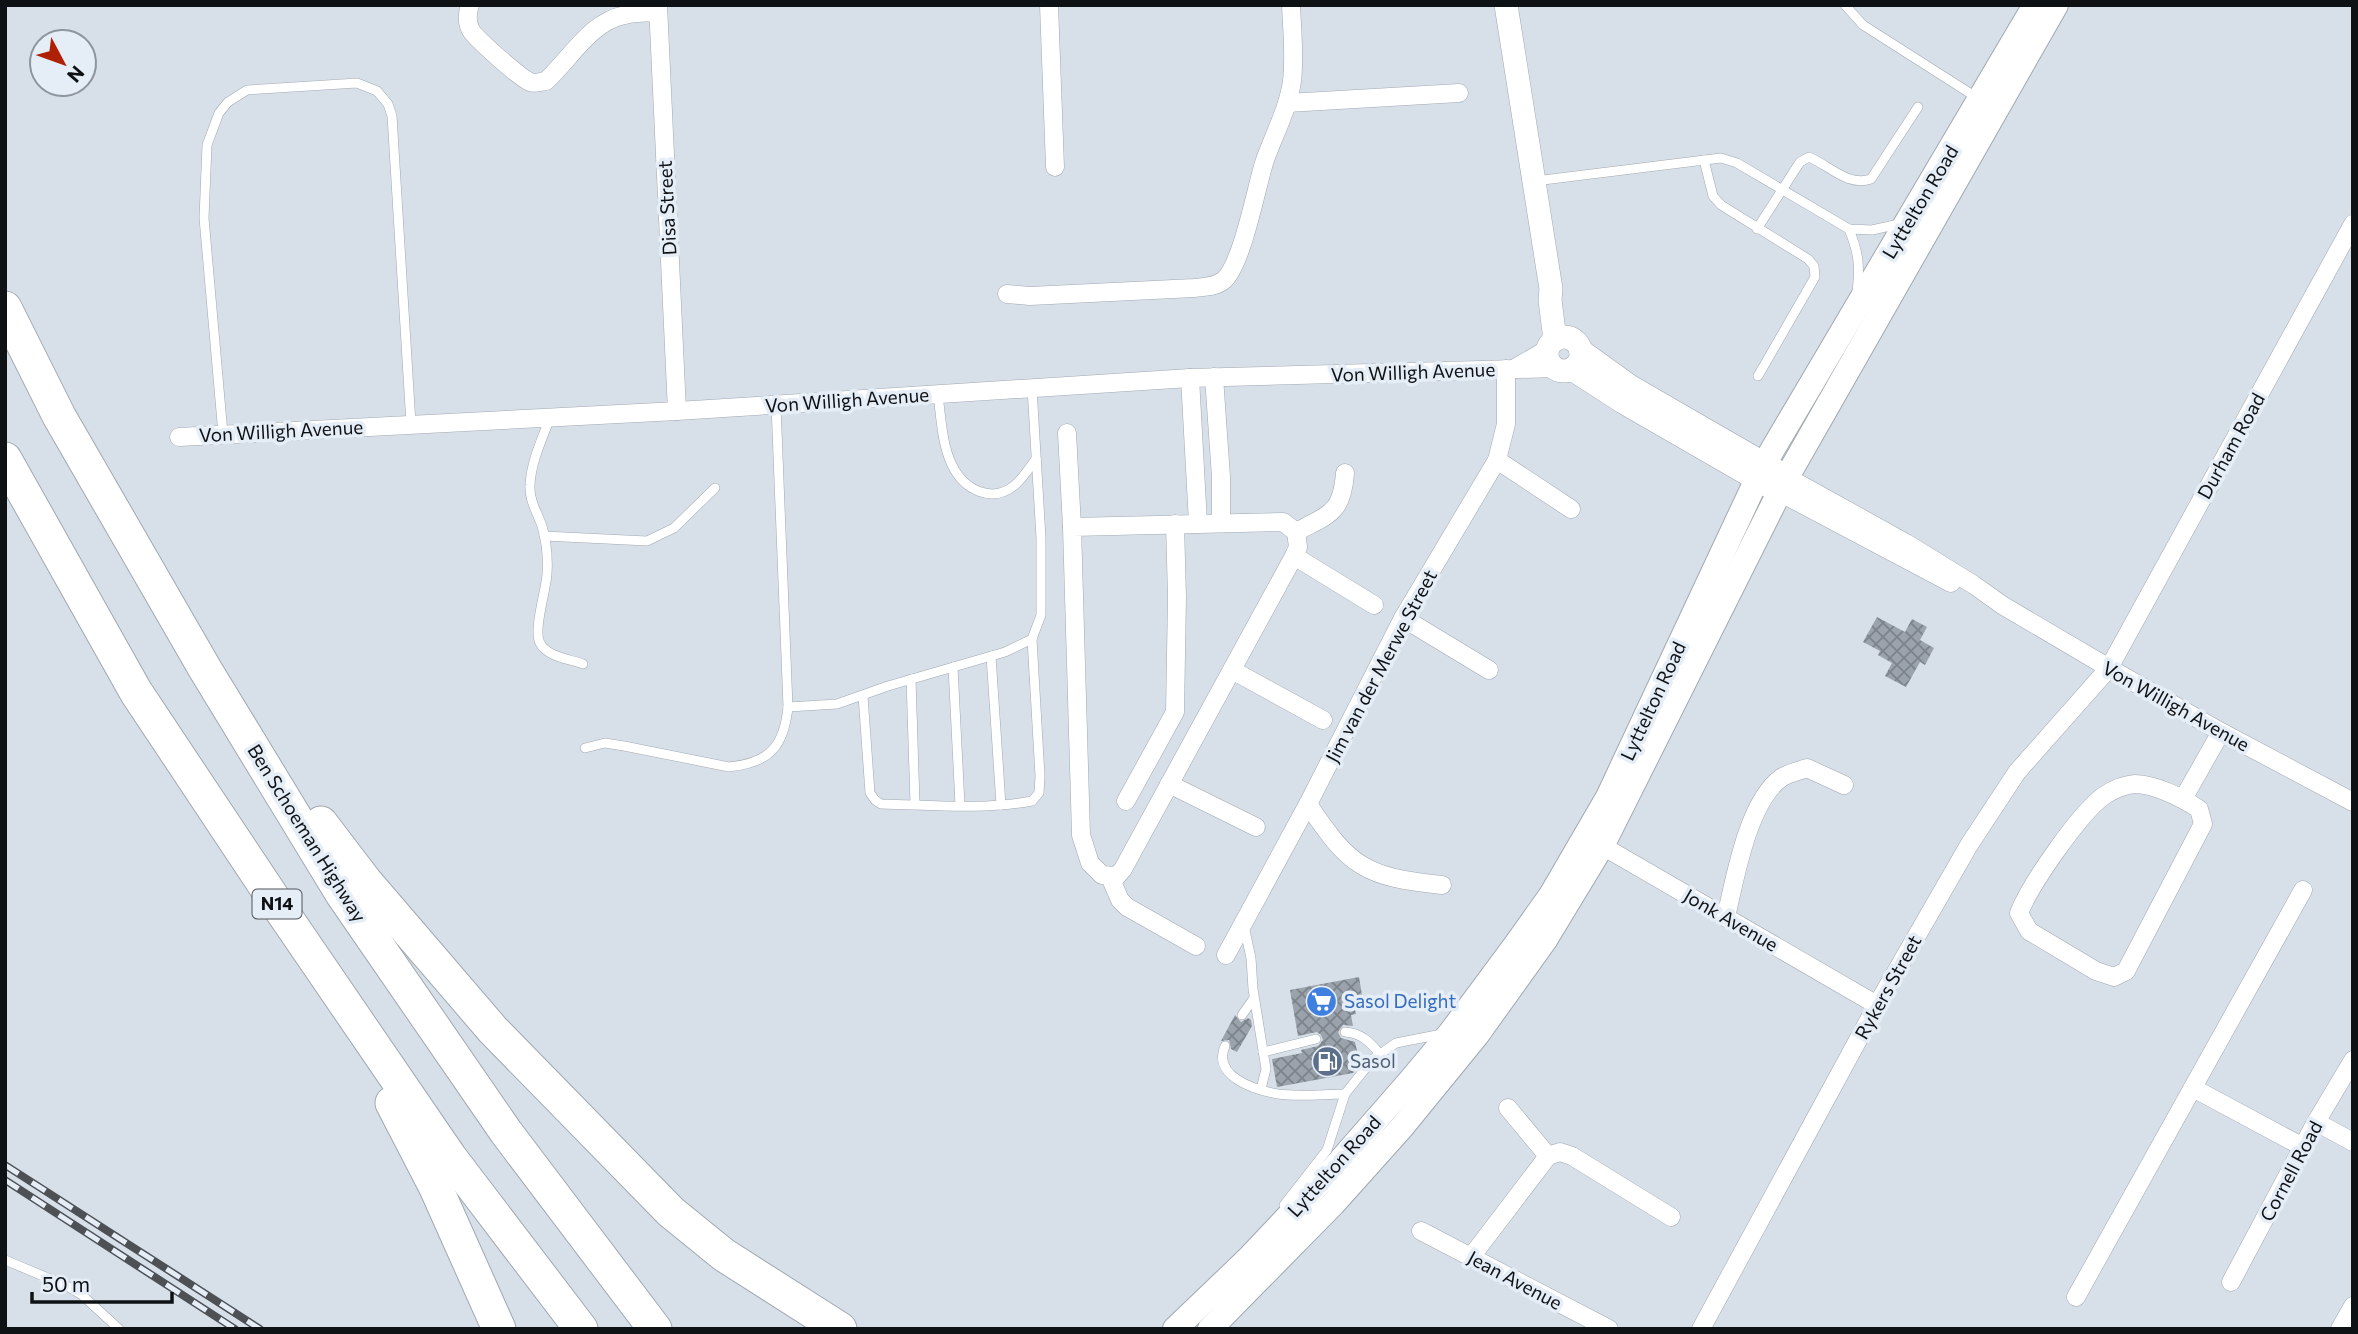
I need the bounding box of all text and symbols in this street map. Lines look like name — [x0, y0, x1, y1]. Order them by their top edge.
north arrow — [28, 28, 98, 98]
text: N — [63, 62, 90, 87]
street label: Lyttelton Road — [1877, 141, 1962, 263]
street label: Disa Street — [653, 160, 680, 256]
street label: Von Willigh Avenue — [1330, 357, 1496, 386]
street label: Von Willigh Avenue — [764, 382, 930, 417]
street label: Durham Road — [2192, 389, 2269, 503]
street label: Von Willigh Avenue — [198, 415, 364, 446]
street label: Jim van der Merwe Street — [1320, 565, 1441, 766]
street label: Lyttelton Road — [1615, 638, 1690, 764]
street label: Von Willigh Avenue — [2099, 656, 2254, 756]
street label: Ben Schoeman Highway — [243, 740, 372, 926]
street label: Jonk Avenue — [1680, 883, 1782, 956]
road number: N14 — [252, 890, 302, 918]
street label: Rykers Street — [1849, 930, 1926, 1043]
supermarket icon: Sasol Delight — [1304, 984, 1338, 1018]
place label: Sasol Delight — [1344, 989, 1456, 1012]
fuel station icon: Sasol — [1310, 1044, 1344, 1078]
place label: Sasol — [1350, 1049, 1396, 1072]
street label: Lyttelton Road — [1282, 1110, 1385, 1221]
street label: Cornell Road — [2254, 1117, 2327, 1225]
street label: Jean Avenue — [1464, 1245, 1566, 1314]
scale bar — [32, 1260, 172, 1304]
text: 50 m — [42, 1271, 90, 1296]

